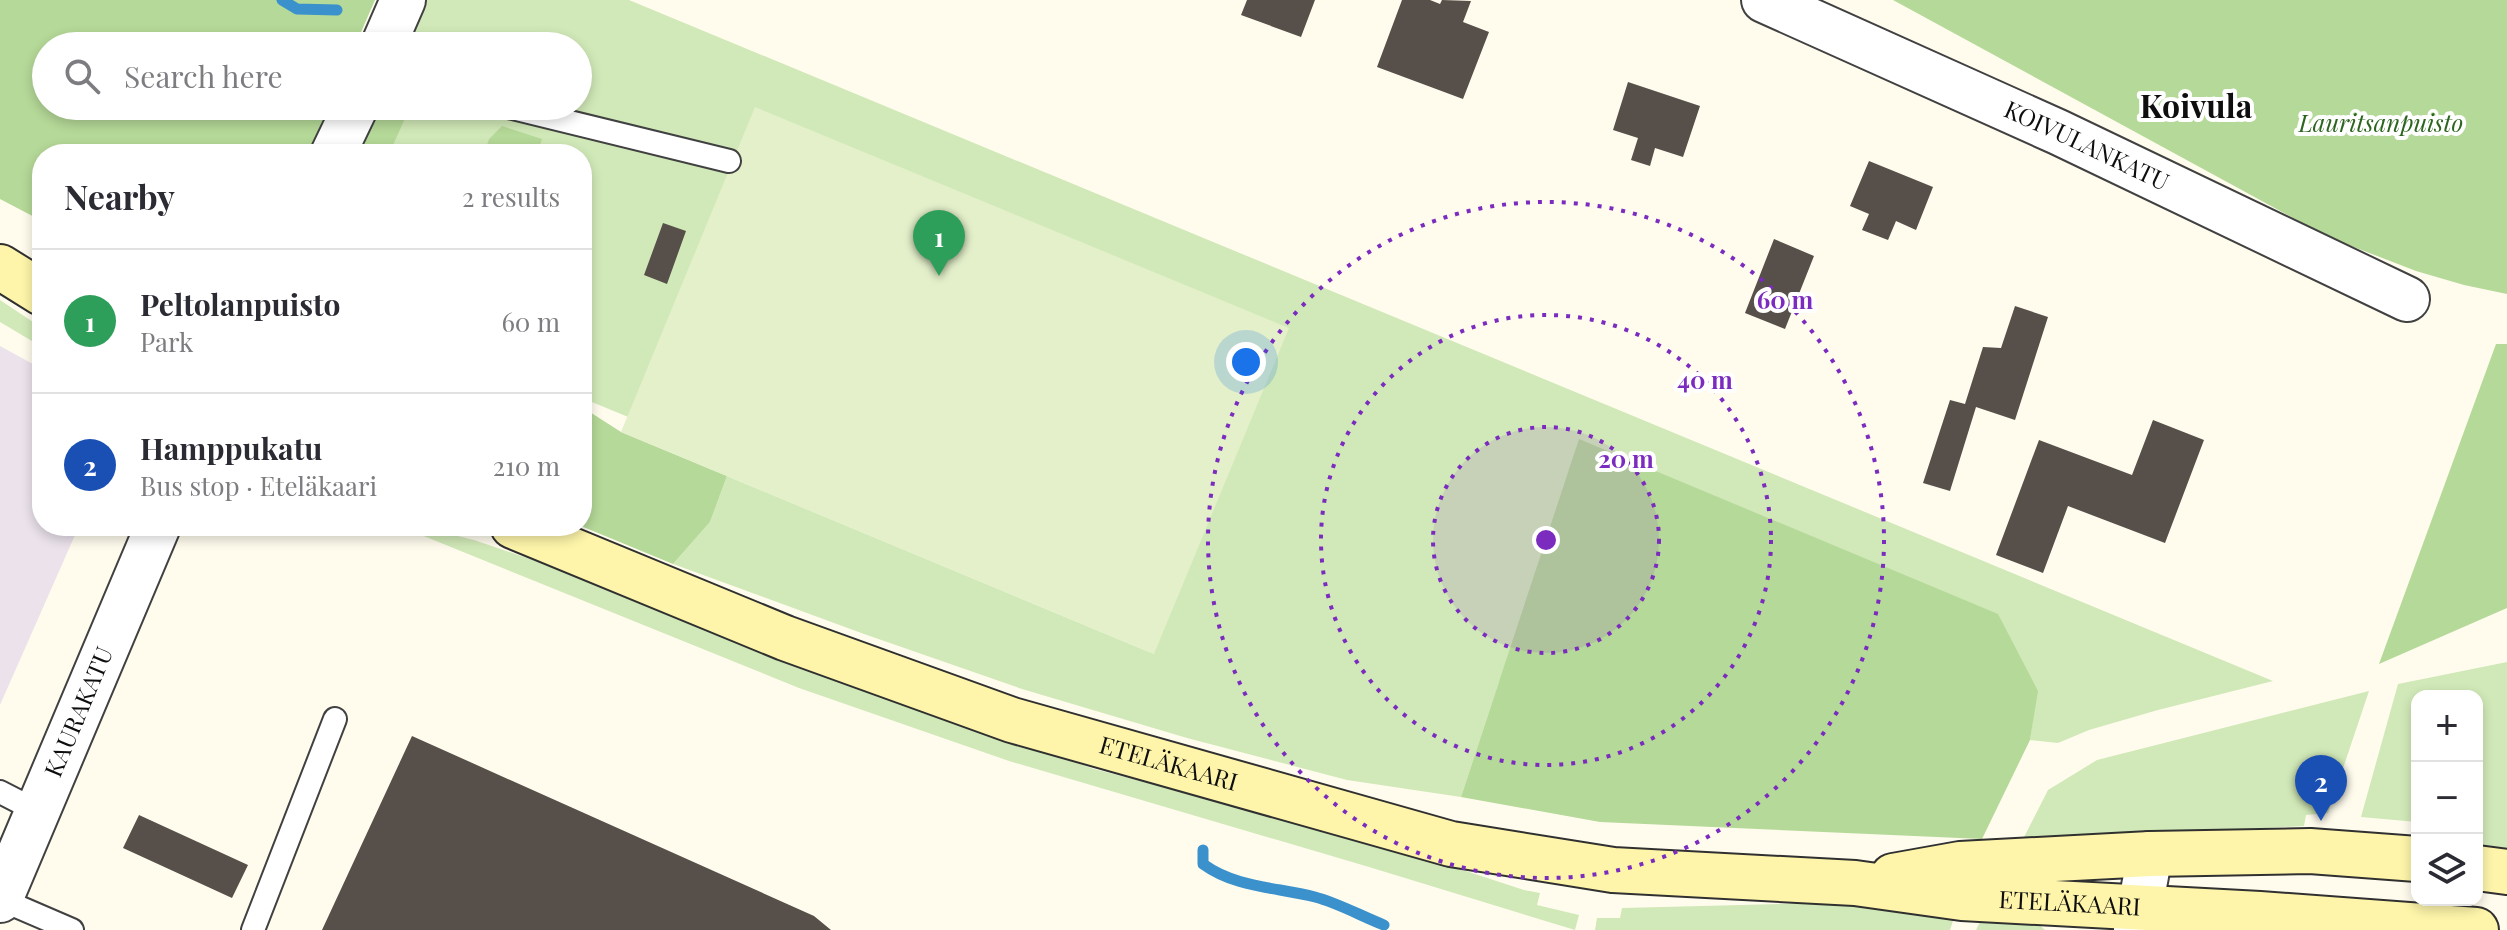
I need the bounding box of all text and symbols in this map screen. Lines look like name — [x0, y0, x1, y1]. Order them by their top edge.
search box — [32, 32, 592, 120]
icon: search — [60, 54, 104, 98]
text: Search here — [124, 56, 283, 96]
district label: Koivula — [2140, 83, 2253, 126]
street label: KOIVULANKATU — [2000, 92, 2175, 197]
park label: Lauritsanpuisto — [2298, 106, 2463, 138]
text: Nearby — [64, 173, 175, 219]
text: 2 results — [462, 179, 560, 214]
pin: 1 — [913, 210, 965, 276]
text: 60 m — [1757, 283, 1813, 315]
text: Peltolanpuisto — [140, 284, 341, 324]
text: 1 — [85, 304, 95, 339]
text: 60 m — [501, 304, 560, 339]
text: Park — [140, 324, 193, 359]
your location — [1226, 342, 1266, 382]
text: 40 m — [1677, 363, 1733, 395]
text: Hamppukatu — [140, 428, 322, 468]
text: 20 m — [1598, 442, 1654, 474]
text: 2 — [83, 448, 97, 483]
text: 210 m — [493, 448, 560, 483]
text: Bus stop · Eteläkaari — [140, 468, 377, 503]
centre of rings — [1532, 526, 1560, 554]
street label: KAURAKATU — [36, 641, 119, 781]
map controls — [2411, 690, 2483, 906]
button: + — [2411, 690, 2483, 762]
street label: ETELÄKAARI — [1096, 728, 1242, 797]
pin: 2 — [2295, 755, 2347, 821]
button: − — [2411, 762, 2483, 834]
button: layers — [2411, 834, 2483, 906]
street label: ETELÄKAARI — [1998, 882, 2142, 922]

